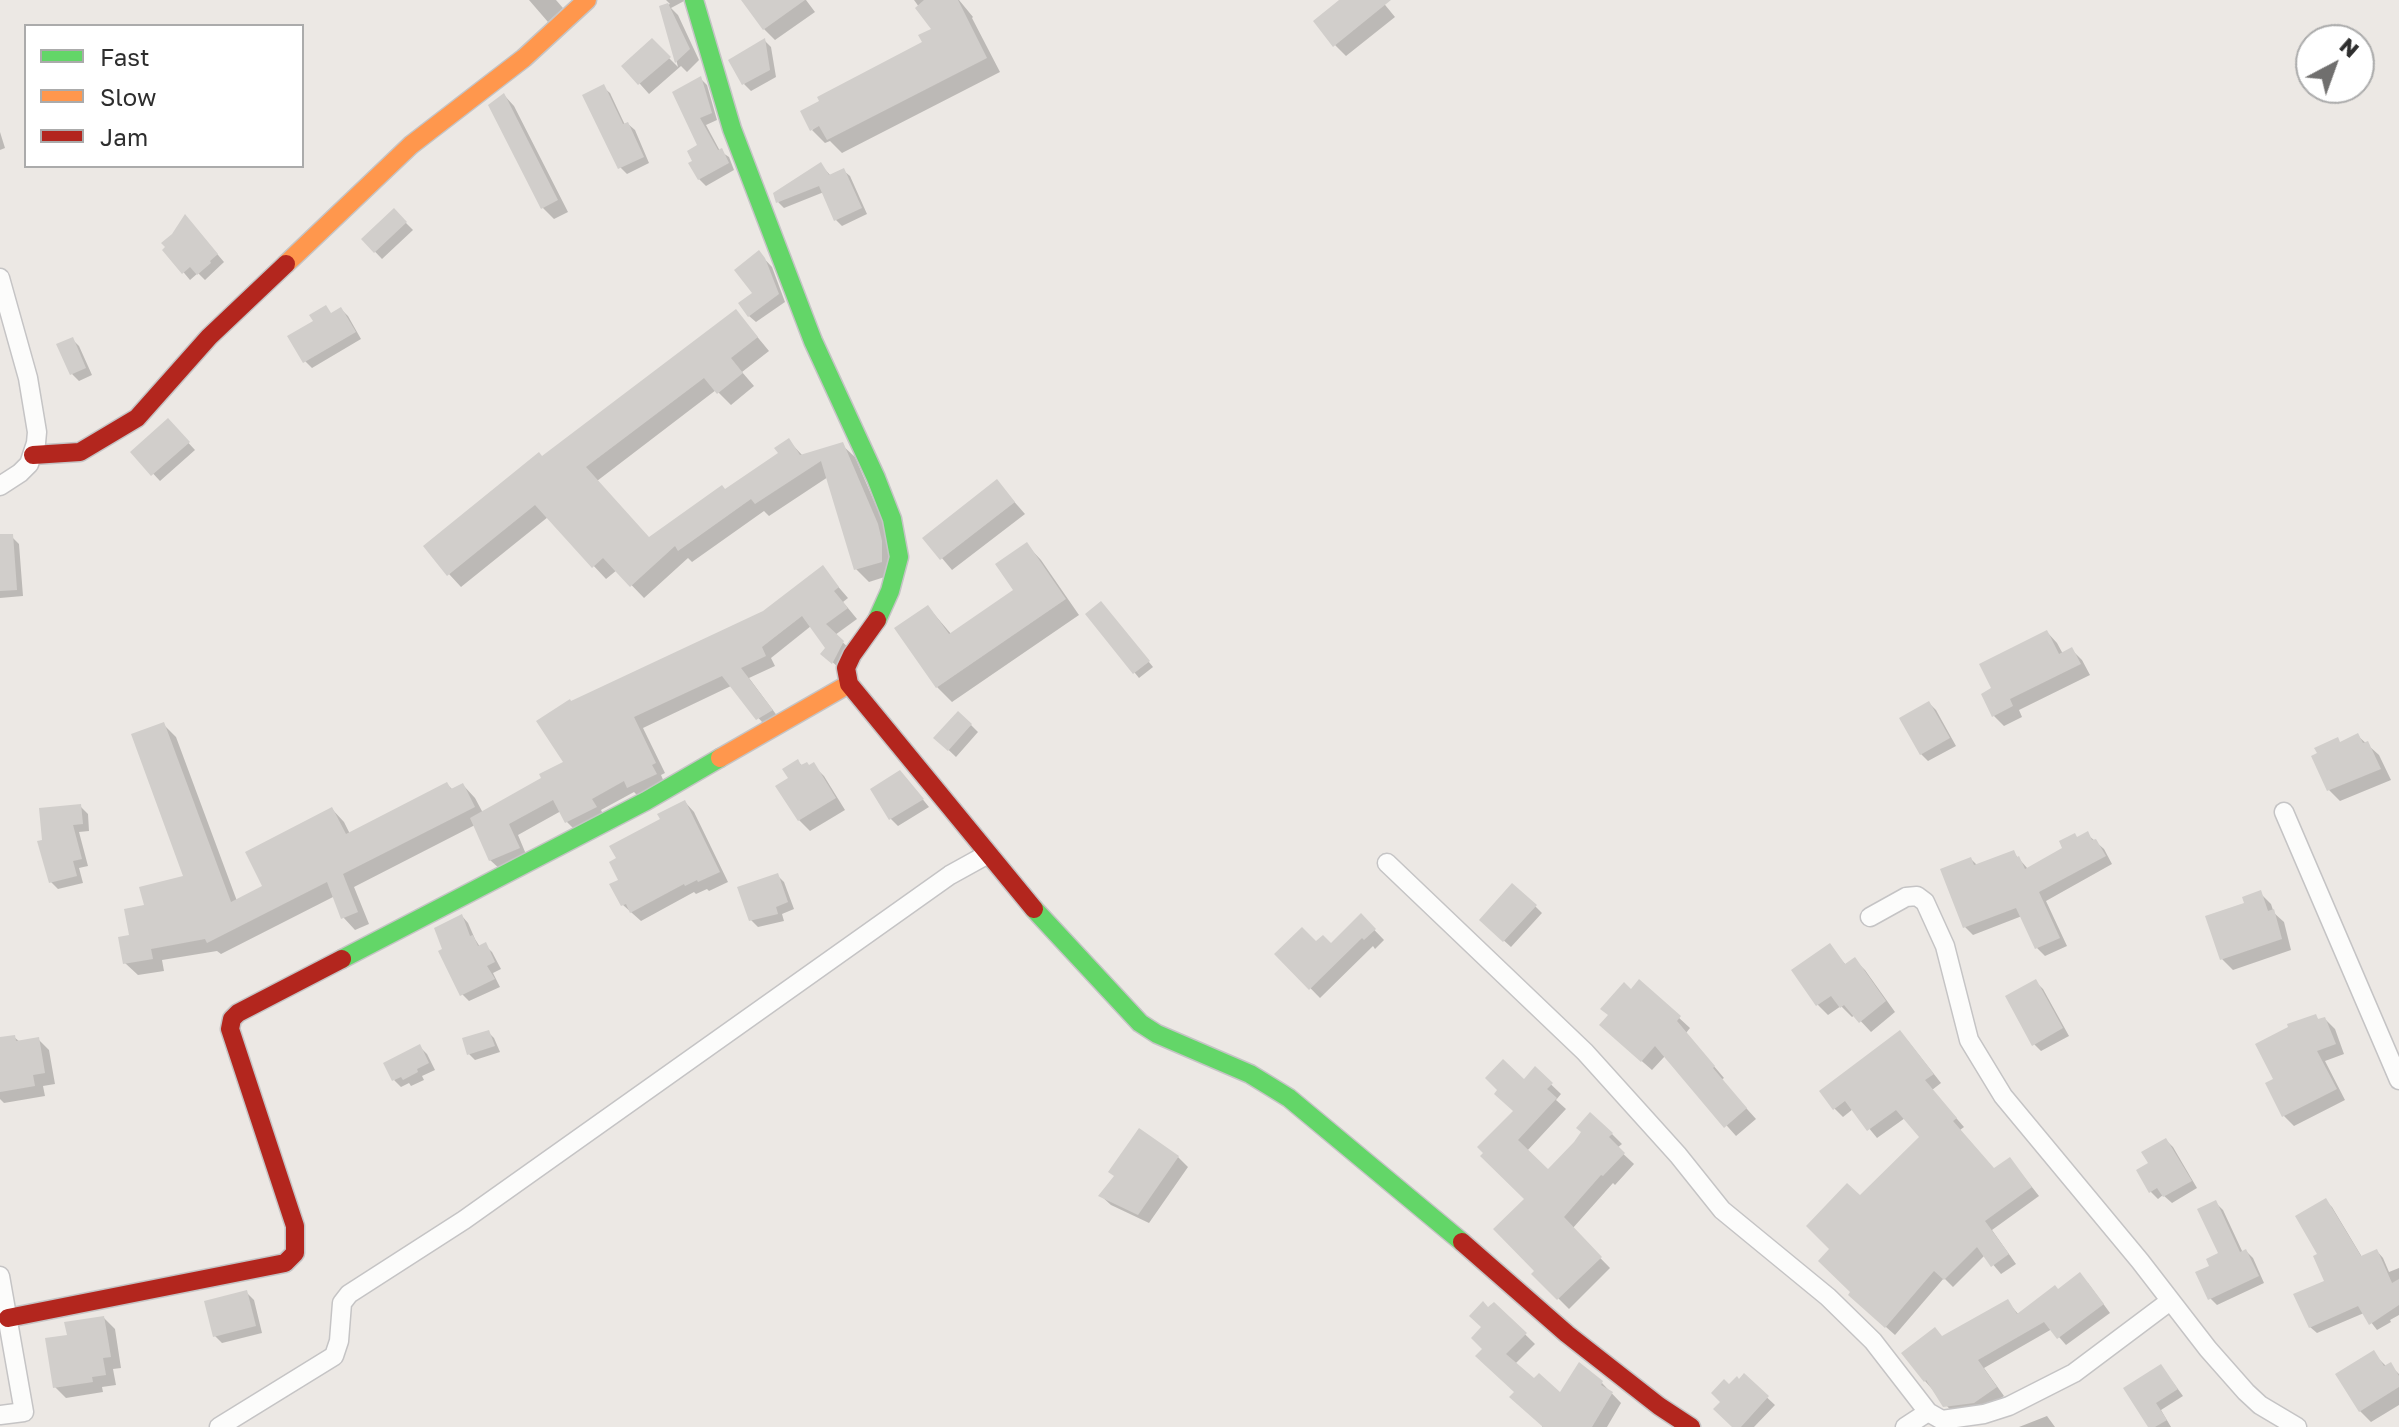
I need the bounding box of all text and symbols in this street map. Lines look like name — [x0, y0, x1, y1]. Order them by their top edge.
legend — [24, 24, 304, 168]
north arrow — [2295, 24, 2375, 104]
text: N — [2335, 31, 2365, 63]
text: Fast — [100, 42, 150, 71]
text: Slow — [100, 82, 156, 111]
text: Jam — [100, 122, 148, 151]

